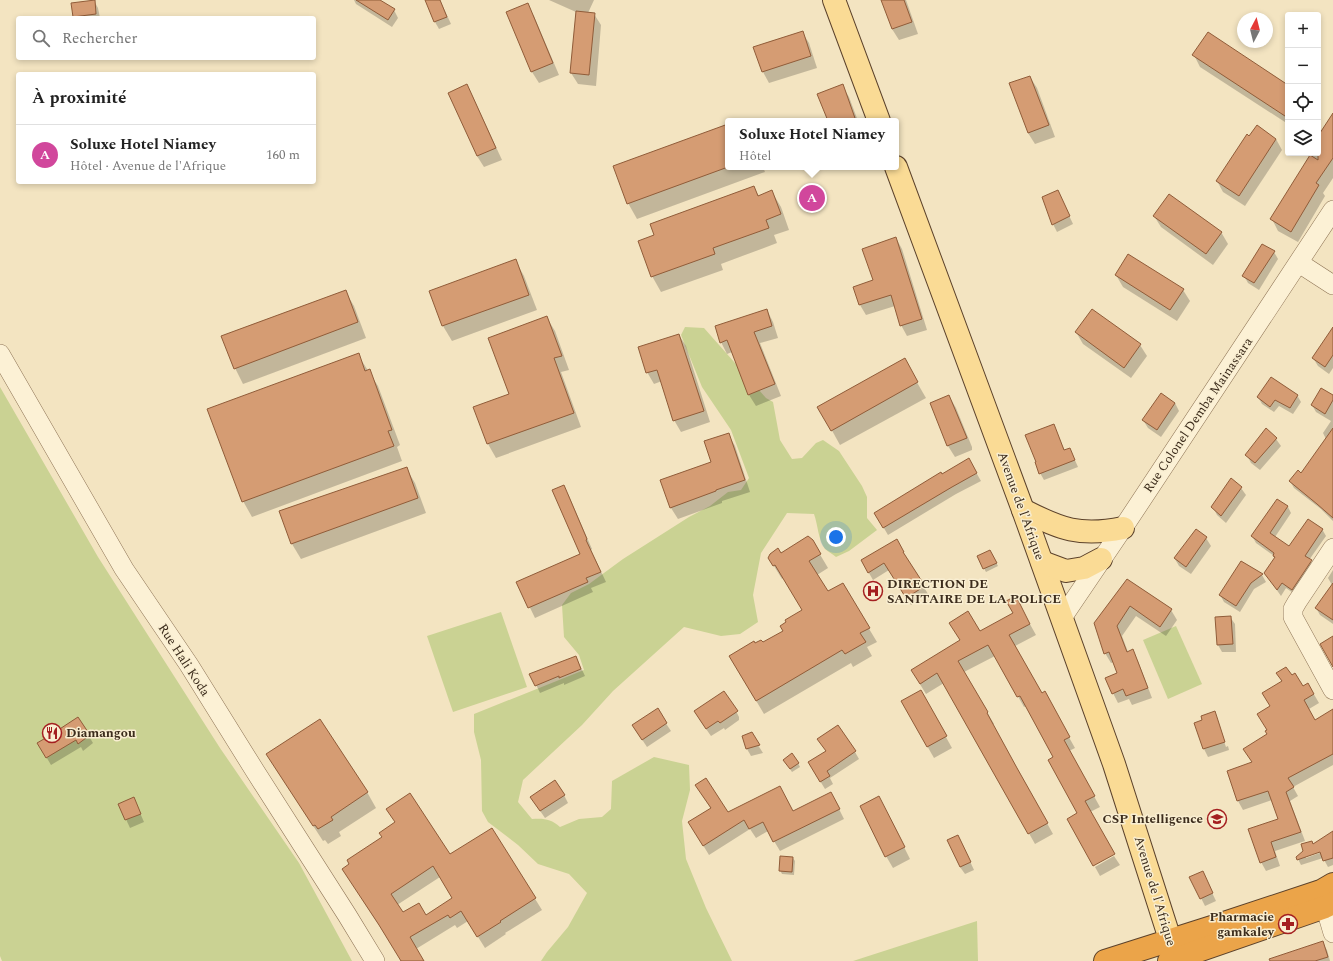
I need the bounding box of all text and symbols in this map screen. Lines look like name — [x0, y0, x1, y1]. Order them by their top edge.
north arrow — [1237, 12, 1273, 48]
map controls — [1285, 12, 1321, 156]
button: + — [1285, 12, 1321, 48]
search box — [16, 16, 316, 60]
icon: search — [30, 27, 52, 49]
text: Rechercher — [62, 27, 137, 50]
button: − — [1285, 48, 1321, 84]
button: locate — [1285, 84, 1321, 120]
text: À proximité — [32, 85, 127, 111]
popup — [725, 118, 899, 170]
button: layers — [1285, 120, 1321, 156]
text: Soluxe Hotel Niamey — [739, 123, 885, 146]
text: Soluxe Hotel Niamey — [70, 133, 216, 156]
text: A — [40, 145, 50, 165]
text: 160 m — [266, 145, 300, 165]
text: Hôtel — [739, 146, 771, 166]
text: Hôtel · Avenue de l'Afrique — [70, 156, 226, 176]
pin: A — [799, 183, 825, 213]
street label: Rue Colonel Demba Mainassara — [1138, 333, 1258, 497]
street label: Avenue de l'Afrique — [992, 449, 1050, 563]
your location — [826, 527, 846, 547]
place label: DIRECTION DE SANITAIRE DE LA POLICE — [887, 574, 1061, 609]
hospital icon: DIRECTION DE SANITAIRE DE LA POLICE — [862, 580, 884, 602]
street label: Rue Hali Koda — [153, 620, 215, 701]
restaurant icon: Diamangou — [41, 722, 63, 744]
place label: Diamangou — [66, 723, 136, 743]
school or university icon: CSP Intelligence — [1206, 808, 1228, 830]
place label: CSP Intelligence — [1102, 809, 1203, 829]
street label: Avenue de l'Afrique — [1129, 834, 1181, 948]
place label: Pharmacie gamkaley — [1209, 907, 1275, 942]
pharmacy icon: Pharmacie gamkaley — [1277, 913, 1299, 935]

